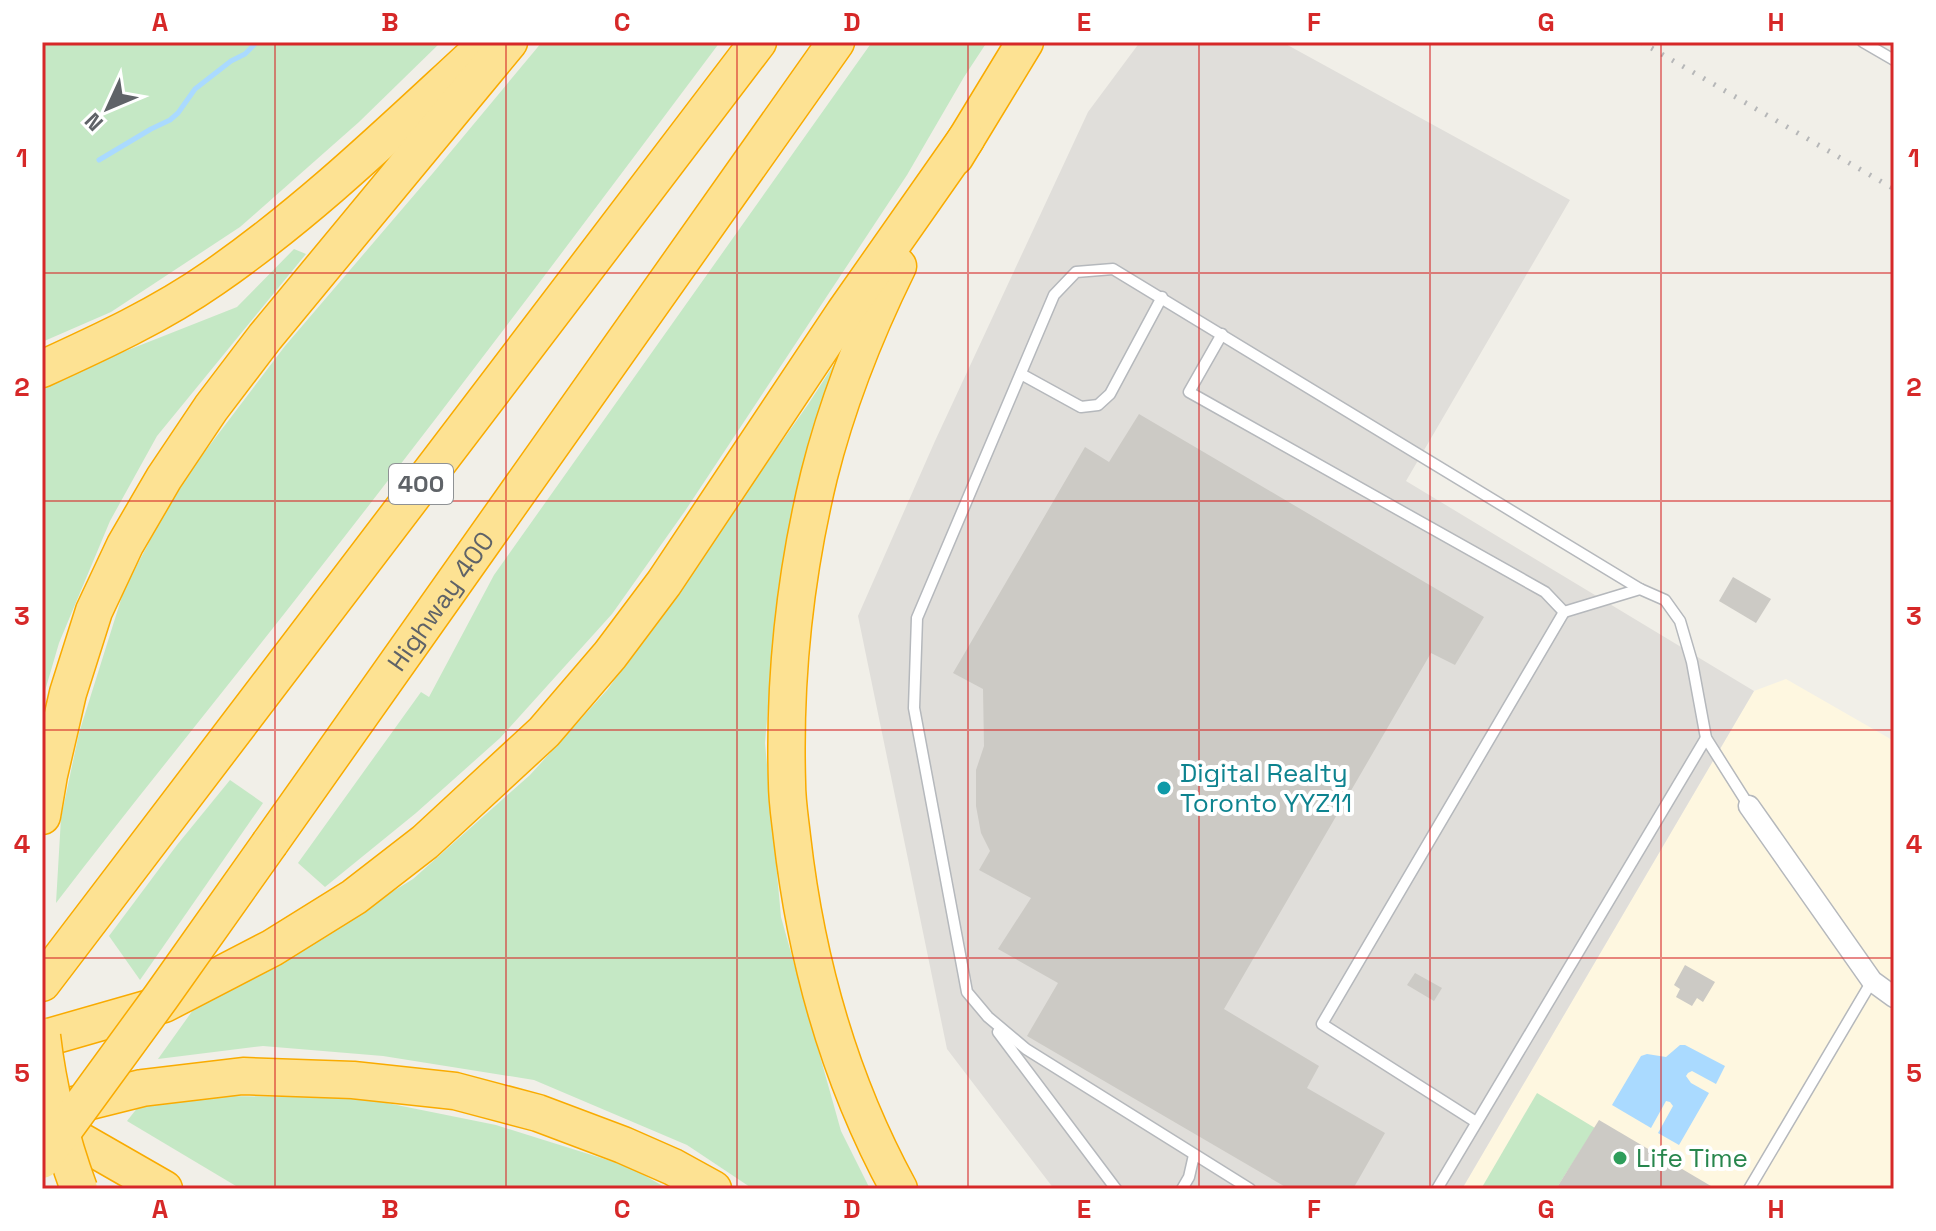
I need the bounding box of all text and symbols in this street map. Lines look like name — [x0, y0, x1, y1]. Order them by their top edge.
text: A — [152, 5, 169, 39]
text: B — [381, 5, 399, 39]
text: C — [614, 5, 630, 39]
text: D — [843, 5, 861, 39]
text: E — [1077, 5, 1091, 39]
text: F — [1307, 5, 1321, 39]
text: G — [1537, 5, 1555, 39]
text: H — [1767, 5, 1785, 39]
north arrow — [68, 68, 148, 148]
text: N — [78, 107, 109, 137]
text: 1 — [16, 141, 28, 175]
text: 1 — [1908, 141, 1920, 175]
text: 2 — [14, 370, 30, 404]
text: 2 — [1906, 370, 1922, 404]
road number: 400 — [389, 464, 453, 504]
street label: Highway 400 — [380, 525, 502, 678]
text: 3 — [14, 599, 30, 633]
text: 3 — [1906, 599, 1922, 633]
place label: Digital Realty Toronto YYZ11 — [1180, 756, 1352, 820]
marker: Digital Realty Toronto YYZ11 — [1155, 779, 1173, 797]
text: 4 — [14, 827, 30, 861]
text: 4 — [1906, 827, 1922, 861]
text: 5 — [14, 1056, 30, 1090]
text: 5 — [1906, 1056, 1922, 1090]
place label: Life Time — [1636, 1141, 1748, 1175]
marker: Life Time — [1611, 1149, 1629, 1167]
text: A — [152, 1192, 169, 1226]
text: B — [381, 1192, 399, 1226]
text: C — [614, 1192, 630, 1226]
text: D — [843, 1192, 861, 1226]
text: E — [1077, 1192, 1091, 1226]
text: F — [1307, 1192, 1321, 1226]
text: G — [1537, 1192, 1555, 1226]
text: H — [1767, 1192, 1785, 1226]

